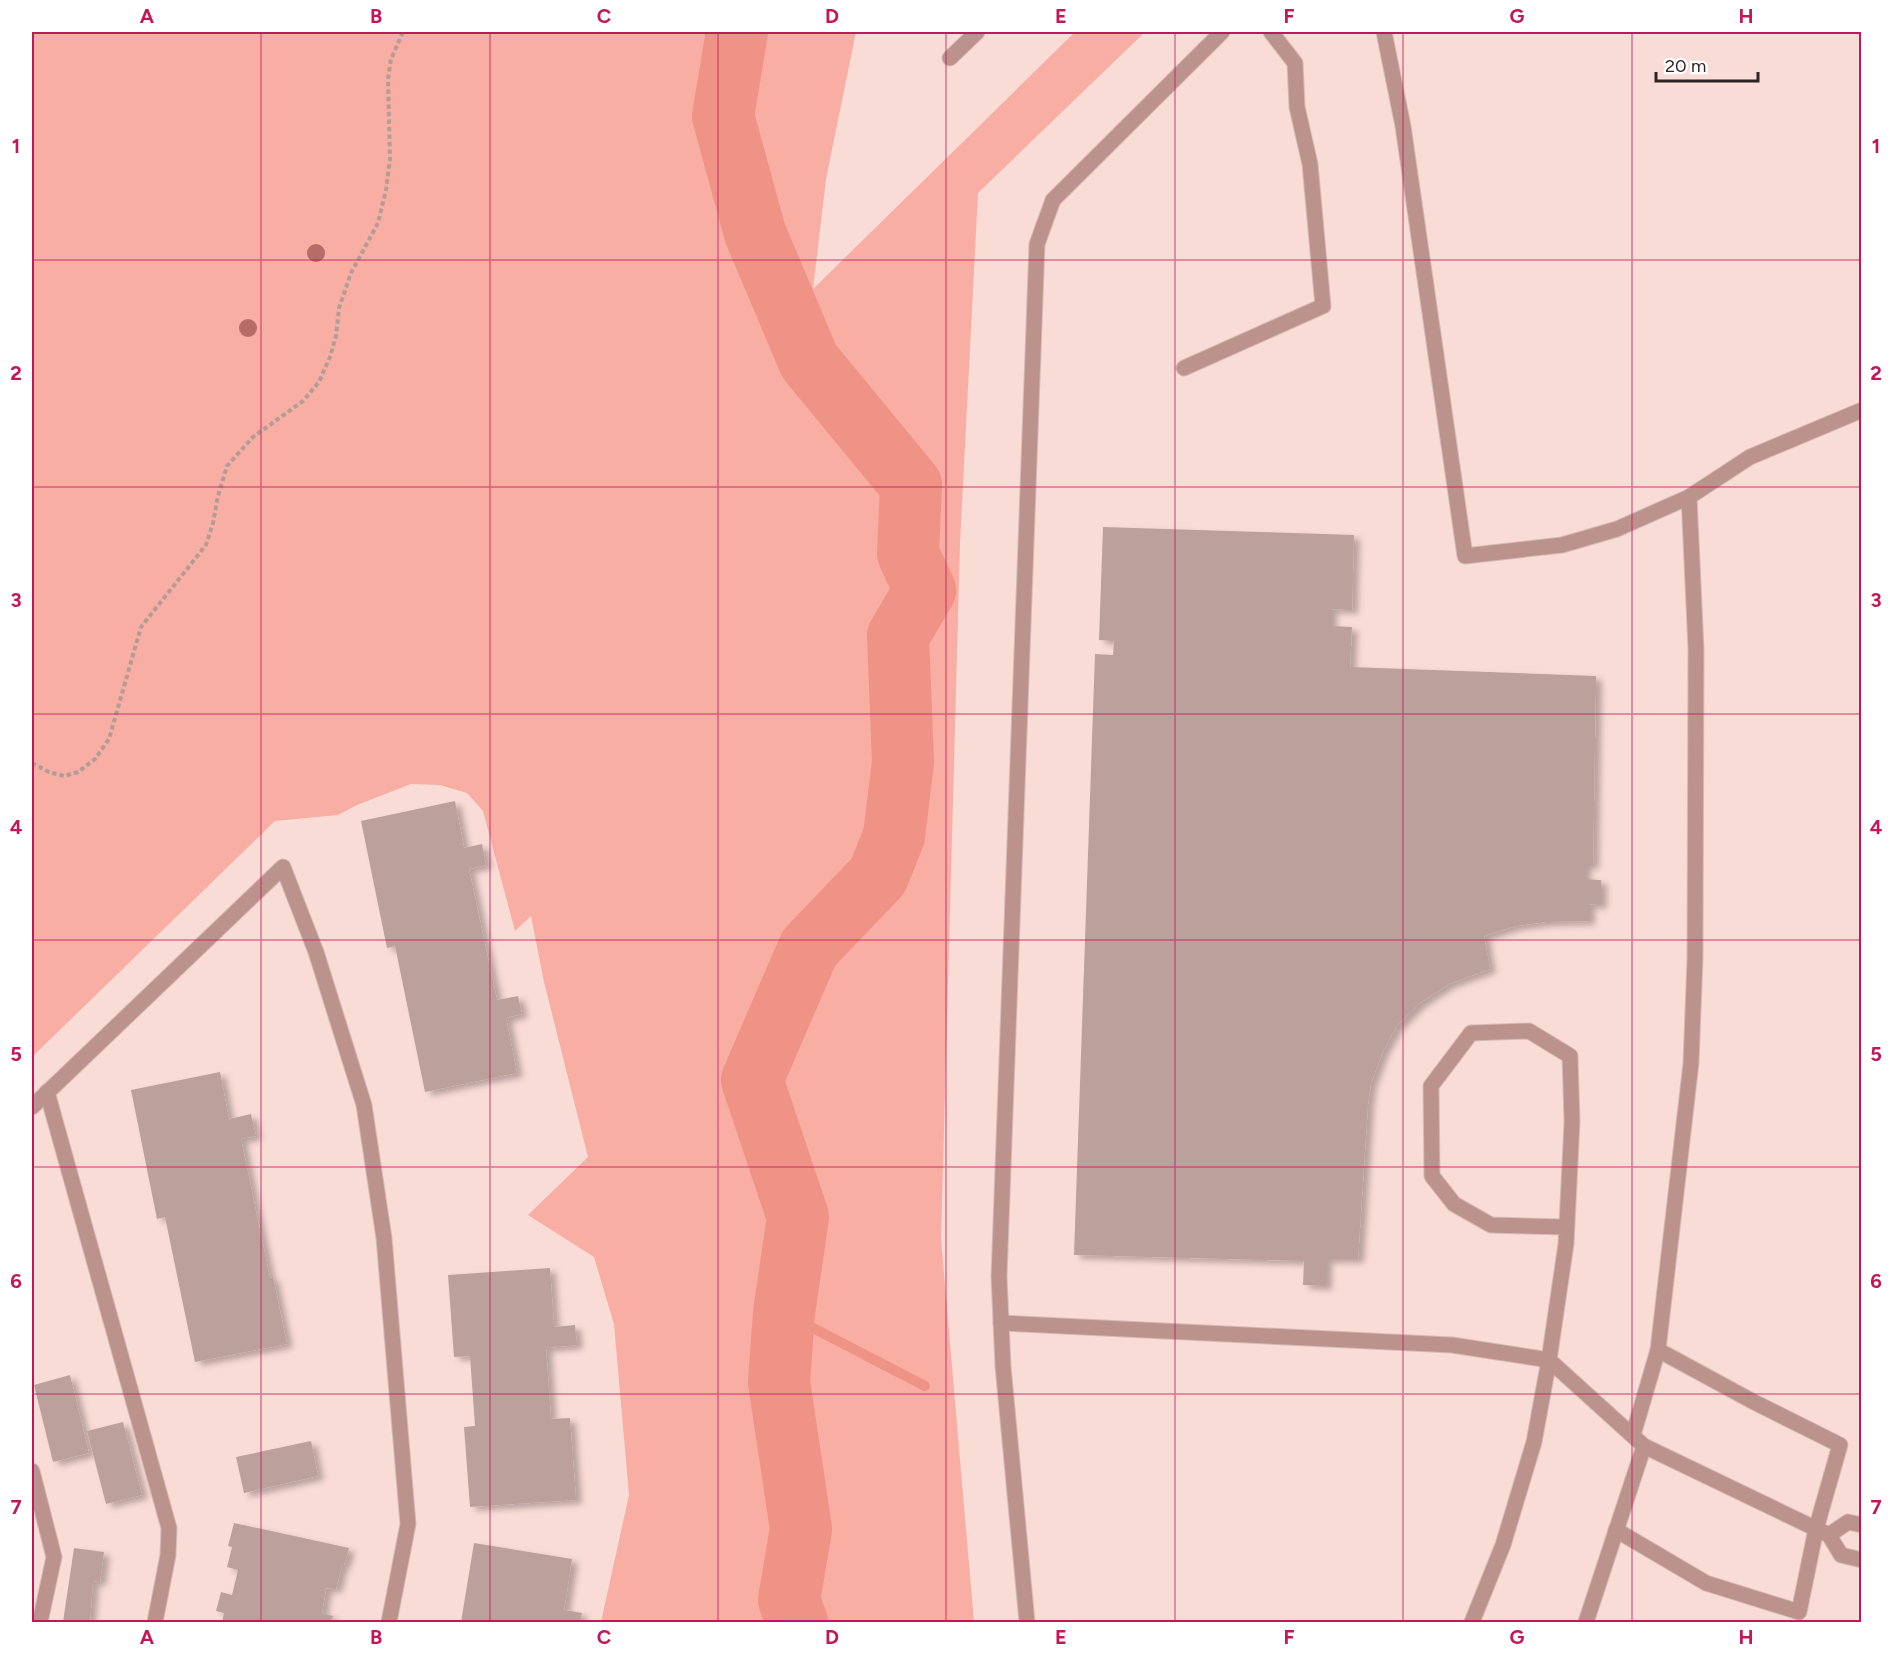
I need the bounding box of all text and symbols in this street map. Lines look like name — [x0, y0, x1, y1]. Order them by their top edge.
text: A — [140, 4, 155, 28]
text: B — [370, 4, 382, 28]
text: C — [597, 4, 611, 28]
text: D — [825, 4, 839, 28]
text: E — [1055, 4, 1067, 28]
text: F — [1283, 4, 1295, 28]
text: G — [1510, 4, 1525, 28]
text: H — [1739, 4, 1754, 28]
scale bar — [1656, 45, 1758, 83]
text: 20 m — [1665, 55, 1706, 77]
text: 1 — [12, 134, 20, 158]
text: 1 — [1872, 134, 1880, 158]
text: 2 — [10, 361, 22, 385]
text: 2 — [1870, 361, 1882, 385]
text: 3 — [10, 588, 22, 612]
text: 3 — [1870, 588, 1882, 612]
text: 4 — [10, 815, 23, 839]
text: 4 — [1870, 815, 1883, 839]
text: 5 — [10, 1042, 22, 1066]
text: 5 — [1870, 1042, 1882, 1066]
text: 6 — [10, 1269, 22, 1293]
text: 6 — [1870, 1269, 1882, 1293]
text: 7 — [10, 1495, 22, 1519]
text: 7 — [1870, 1495, 1882, 1519]
text: A — [140, 1625, 155, 1649]
text: B — [370, 1625, 382, 1649]
text: C — [597, 1625, 611, 1649]
text: D — [825, 1625, 839, 1649]
text: E — [1055, 1625, 1067, 1649]
text: F — [1283, 1625, 1295, 1649]
text: G — [1510, 1625, 1525, 1649]
text: H — [1739, 1625, 1754, 1649]

